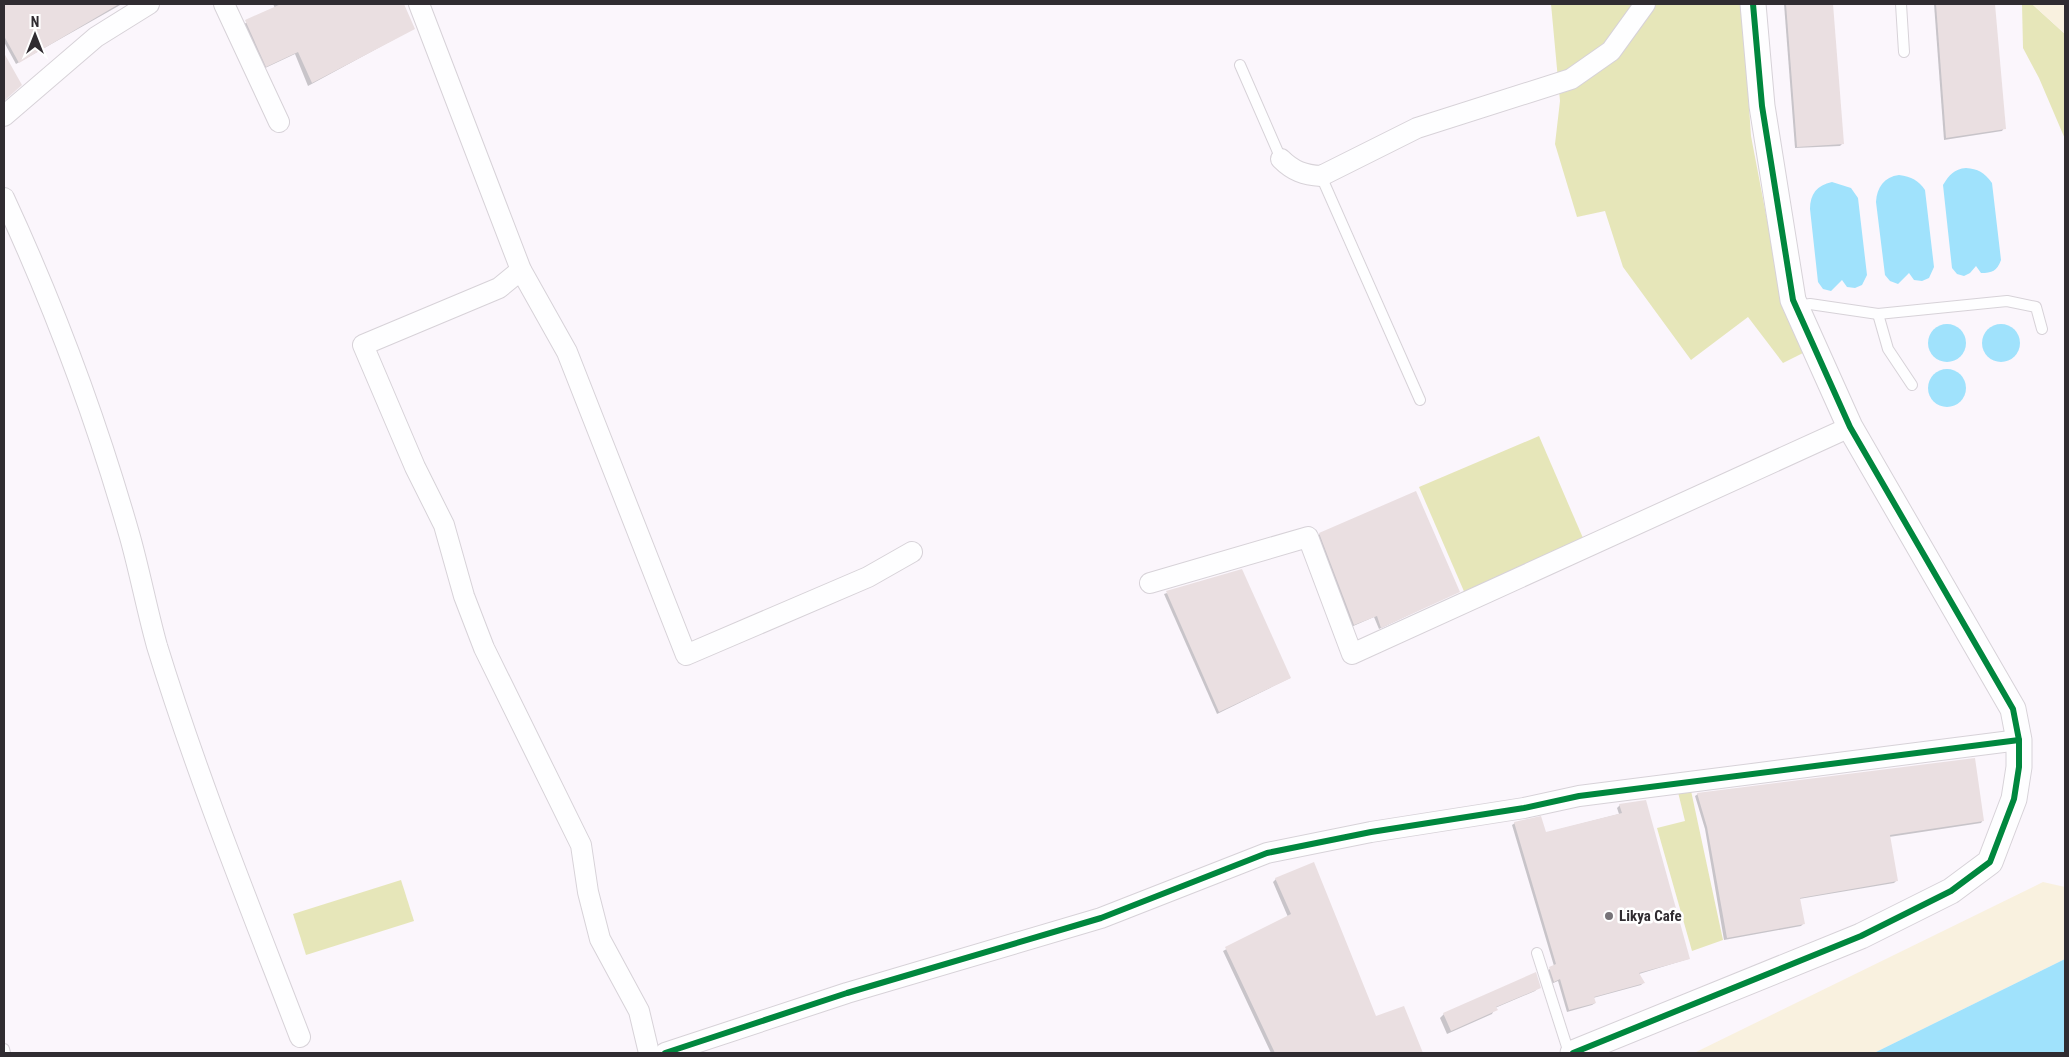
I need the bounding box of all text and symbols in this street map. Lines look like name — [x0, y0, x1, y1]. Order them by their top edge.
north arrow — [10, 10, 60, 60]
text: N — [31, 14, 39, 30]
place label: Likya Cafe — [1619, 907, 1682, 925]
marker: Likya Cafe — [1603, 910, 1615, 922]

